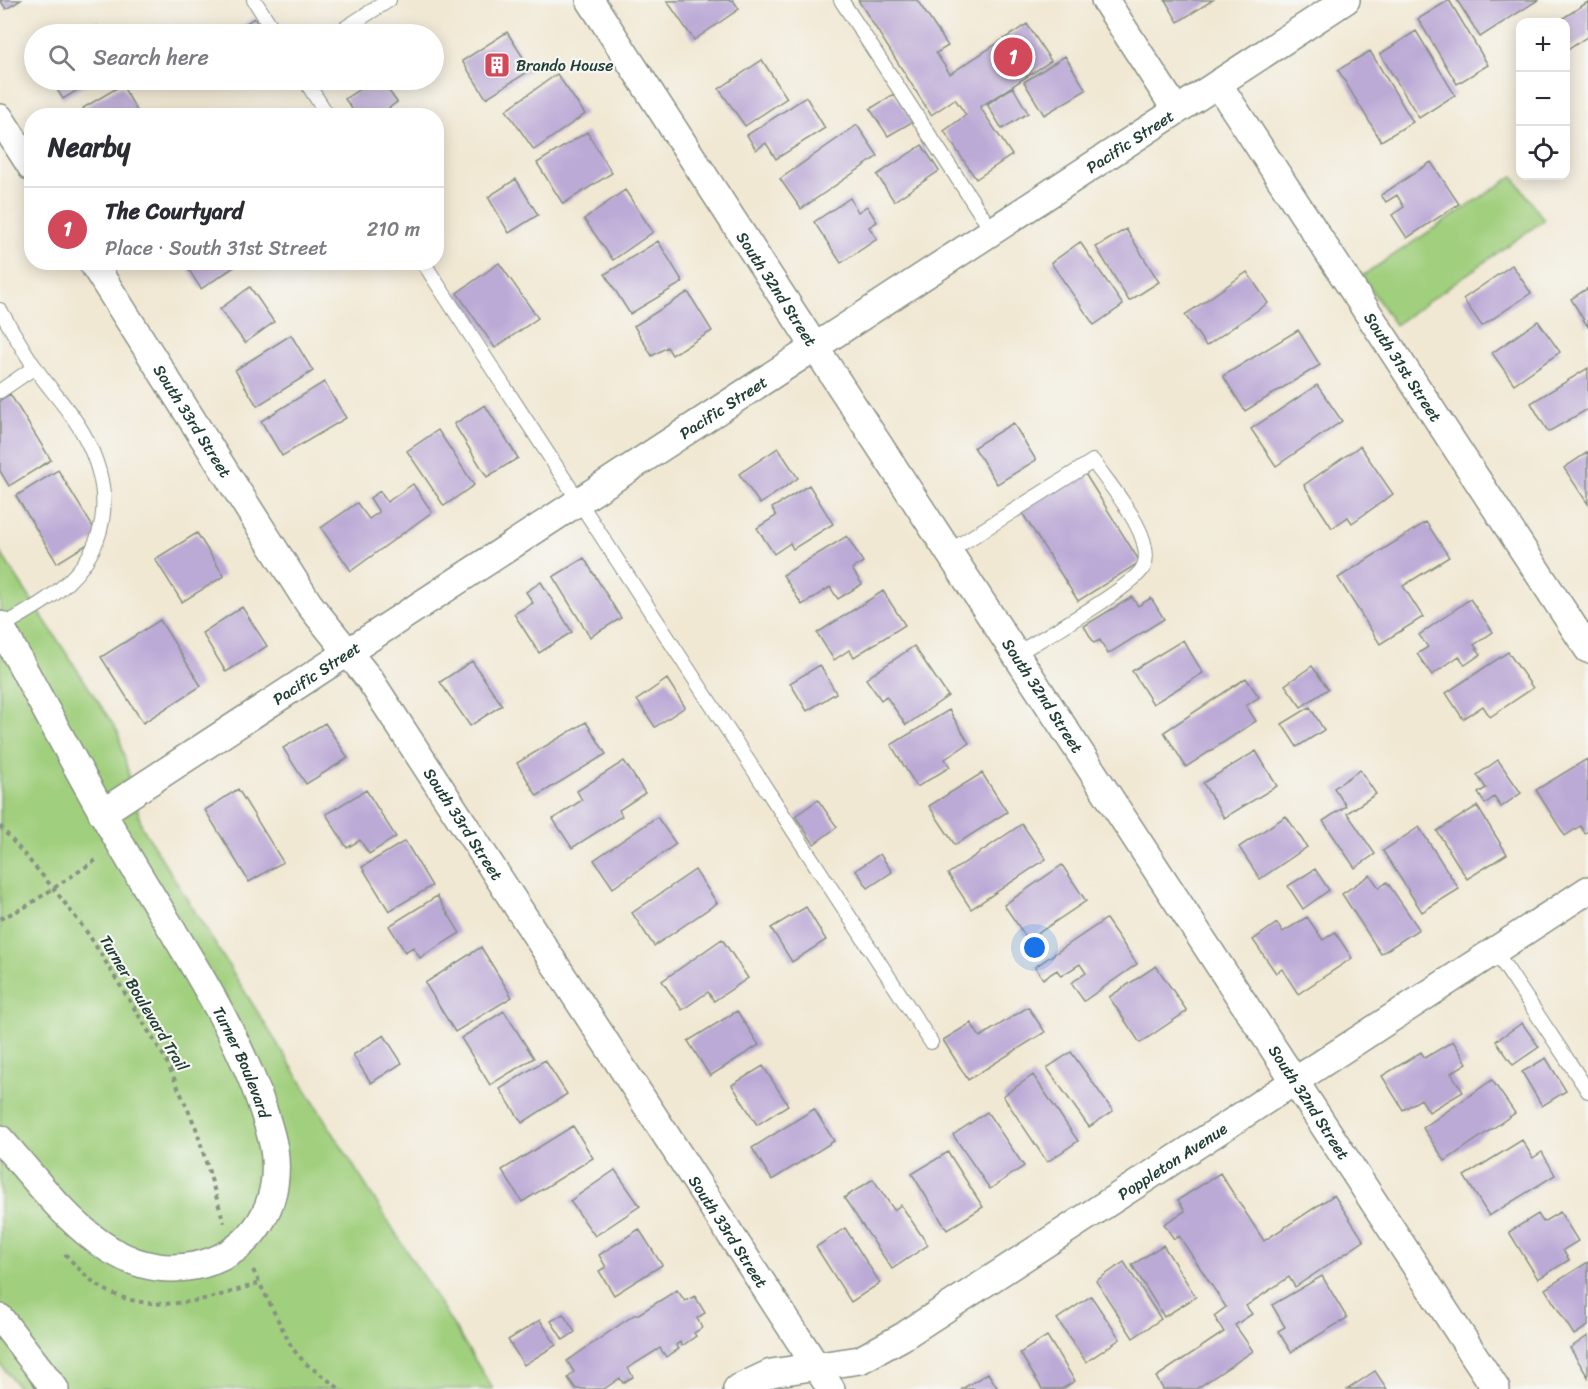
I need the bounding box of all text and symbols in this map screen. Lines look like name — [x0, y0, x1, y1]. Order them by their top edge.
map controls — [1516, 18, 1570, 180]
button: + — [1516, 18, 1570, 72]
search box — [24, 24, 444, 90]
pin: 1 — [994, 34, 1032, 80]
text: Search here — [93, 38, 209, 77]
icon: search — [45, 41, 78, 74]
building icon: Brando House — [482, 50, 512, 80]
place label: Brando House — [516, 51, 613, 80]
button: − — [1516, 72, 1570, 126]
street label: Pacific Street — [1080, 102, 1180, 181]
text: Nearby — [48, 124, 130, 170]
button: locate — [1516, 126, 1570, 180]
text: The Courtyard — [105, 192, 243, 231]
text: 1 — [63, 212, 72, 247]
text: 210 m — [367, 212, 420, 247]
street label: South 32nd Street — [729, 225, 825, 352]
text: Place · South 31st Street — [105, 231, 327, 266]
street label: South 31st Street — [1356, 306, 1450, 428]
street label: South 33rd Street — [146, 358, 240, 483]
street label: Pacific Street — [673, 367, 773, 447]
street label: South 32nd Street — [994, 632, 1092, 759]
street label: Pacific Street — [266, 633, 366, 713]
street label: South 33rd Street — [416, 761, 511, 886]
street label: Turner Boulevard Trail — [92, 929, 197, 1077]
your location — [1020, 933, 1049, 962]
street label: Turner Boulevard — [205, 1000, 280, 1123]
street label: South 32nd Street — [1261, 1038, 1358, 1166]
street label: Poppleton Avenue — [1111, 1114, 1233, 1208]
street label: South 33rd Street — [681, 1169, 776, 1294]

